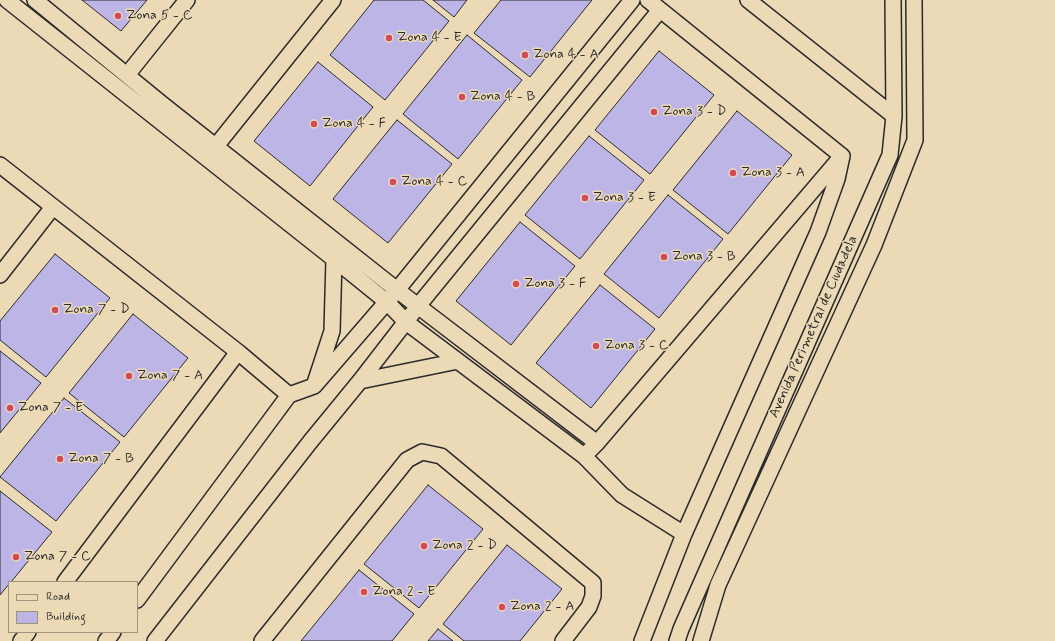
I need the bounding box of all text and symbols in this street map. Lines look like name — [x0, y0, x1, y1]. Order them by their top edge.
place label: Zona 5 - C — [126, 8, 193, 24]
marker: Zona 5 - C — [113, 11, 123, 21]
place label: Zona 4 - E — [397, 30, 462, 46]
marker: Zona 4 - E — [384, 33, 394, 43]
place label: Zona 4 - A — [533, 47, 599, 63]
marker: Zona 4 - A — [520, 50, 530, 60]
place label: Zona 4 - B — [470, 89, 535, 105]
marker: Zona 4 - B — [457, 92, 467, 102]
place label: Zona 3 - D — [662, 104, 726, 120]
marker: Zona 3 - D — [649, 107, 659, 117]
place label: Zona 4 - F — [322, 116, 386, 132]
marker: Zona 4 - F — [309, 119, 319, 129]
place label: Zona 3 - A — [741, 165, 805, 181]
marker: Zona 3 - A — [728, 168, 738, 178]
place label: Zona 4 - C — [401, 174, 468, 190]
marker: Zona 4 - C — [388, 177, 398, 187]
place label: Zona 3 - E — [593, 190, 656, 206]
marker: Zona 3 - E — [580, 193, 590, 203]
street label: Avenida Perimetral de Ciudadela — [766, 233, 862, 421]
place label: Zona 3 - B — [672, 249, 736, 265]
marker: Zona 3 - B — [659, 252, 669, 262]
place label: Zona 3 - F — [524, 276, 586, 292]
marker: Zona 3 - F — [511, 279, 521, 289]
place label: Zona 7 - D — [63, 302, 130, 318]
marker: Zona 7 - D — [50, 305, 60, 315]
place label: Zona 3 - C — [604, 338, 669, 354]
marker: Zona 3 - C — [591, 341, 601, 351]
place label: Zona 7 - A — [137, 368, 203, 384]
marker: Zona 7 - A — [124, 371, 134, 381]
place label: Zona 7 - E — [18, 400, 83, 416]
marker: Zona 7 - E — [5, 403, 15, 413]
place label: Zona 7 - B — [68, 451, 134, 467]
marker: Zona 7 - B — [55, 454, 65, 464]
place label: Zona 2 - D — [432, 538, 497, 554]
marker: Zona 2 - D — [419, 541, 429, 551]
place label: Zona 7 - C — [24, 549, 91, 565]
marker: Zona 7 - C — [11, 552, 21, 562]
legend — [8, 581, 138, 633]
place label: Zona 2 - E — [372, 584, 436, 600]
marker: Zona 2 - E — [359, 587, 369, 597]
text: Road — [46, 589, 70, 605]
place label: Zona 2 - A — [510, 599, 574, 615]
marker: Zona 2 - A — [497, 602, 507, 612]
text: Building — [46, 609, 86, 625]

